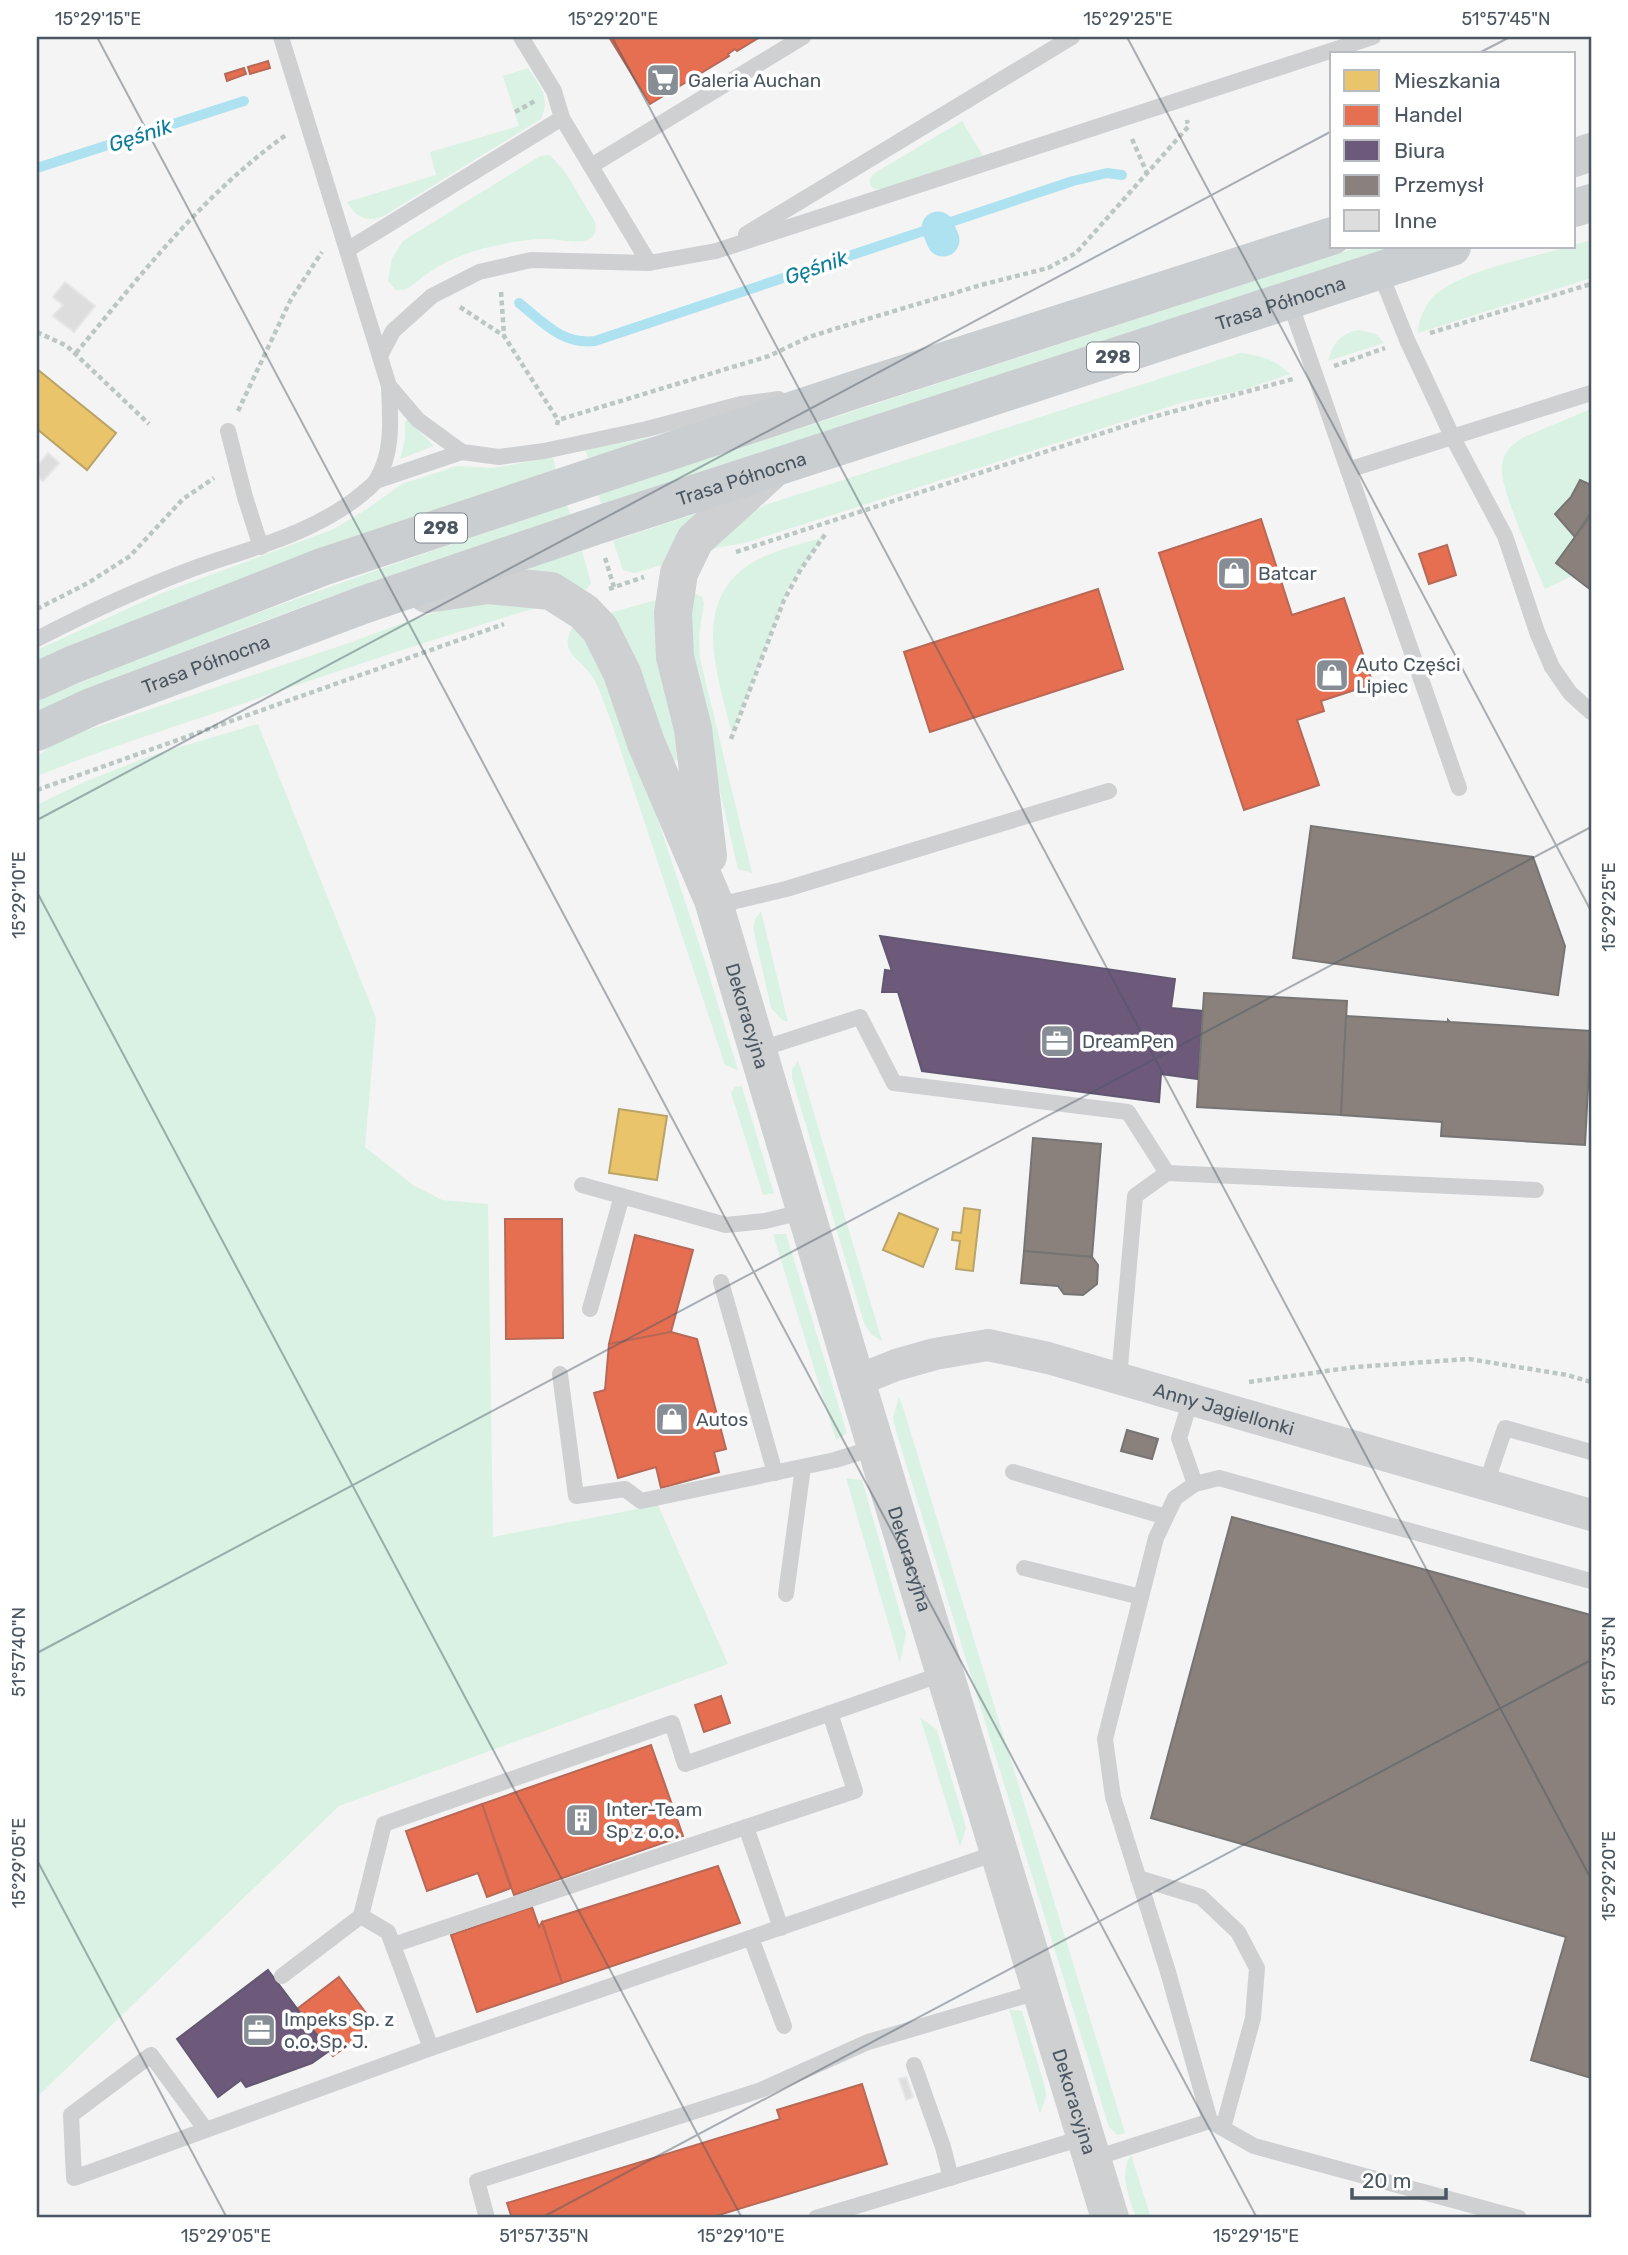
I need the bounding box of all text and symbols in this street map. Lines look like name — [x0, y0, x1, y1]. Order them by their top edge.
text: 15°29'15"E — [55, 8, 141, 30]
text: 15°29'20"E — [568, 8, 658, 30]
text: 15°29'25"E — [1083, 8, 1173, 30]
text: 51°57'45"N — [1461, 8, 1551, 30]
legend — [1330, 52, 1576, 248]
supermarket icon: Galeria Auchan — [644, 61, 682, 99]
text: Mieszkania — [1394, 68, 1501, 93]
place label: Galeria Auchan — [688, 69, 821, 92]
text: Handel — [1394, 102, 1463, 127]
water label: Gęśnik — [105, 113, 176, 157]
text: Biura — [1394, 138, 1445, 163]
text: Przemysł — [1394, 172, 1484, 197]
text: Inne — [1394, 208, 1437, 233]
water label: Gęśnik — [781, 244, 852, 289]
street label: Trasa Północna — [1213, 271, 1348, 335]
road number: 298 — [1087, 342, 1139, 372]
street label: Trasa Północna — [674, 447, 809, 510]
road number: 298 — [415, 514, 467, 542]
shop icon: Batcar — [1215, 554, 1253, 592]
place label: Batcar — [1258, 562, 1317, 585]
street label: Trasa Północna — [138, 630, 273, 698]
place label: Auto Części Lipiec — [1356, 653, 1461, 698]
shop icon: Auto Części Lipiec — [1313, 656, 1351, 694]
text: 15°29'10"E — [8, 851, 30, 939]
text: 15°29'25"E — [1598, 862, 1620, 952]
street label: Dekoracyjna — [721, 960, 774, 1071]
office icon: DreamPen — [1038, 1022, 1076, 1060]
place label: DreamPen — [1082, 1030, 1174, 1053]
street label: Anny Jagiellonki — [1151, 1378, 1297, 1440]
shop icon: Autos — [653, 1400, 691, 1438]
place label: Autos — [696, 1408, 748, 1431]
street label: Dekoracyjna — [883, 1503, 937, 1614]
text: 51°57'40"N — [8, 1607, 30, 1697]
text: 51°57'35"N — [1598, 1616, 1620, 1706]
place label: Inter-Team Sp z o.o. — [606, 1798, 702, 1843]
building icon: Inter-Team Sp z o.o. — [563, 1801, 601, 1839]
text: 15°29'05"E — [8, 1818, 30, 1908]
text: 15°29'20"E — [1598, 1831, 1620, 1921]
place label: Impeks Sp. z o.o. Sp. J. — [284, 2008, 394, 2053]
office icon: Impeks Sp. z o.o. Sp. J. — [240, 2011, 278, 2049]
street label: Dekoracyjna — [1048, 2046, 1101, 2157]
scale bar — [1352, 2157, 1446, 2201]
text: 20 m — [1362, 2168, 1411, 2193]
text: 15°29'05"E — [181, 2225, 271, 2247]
text: 51°57'35"N — [499, 2225, 589, 2247]
text: 15°29'10"E — [697, 2225, 785, 2247]
text: 15°29'15"E — [1213, 2225, 1299, 2247]

